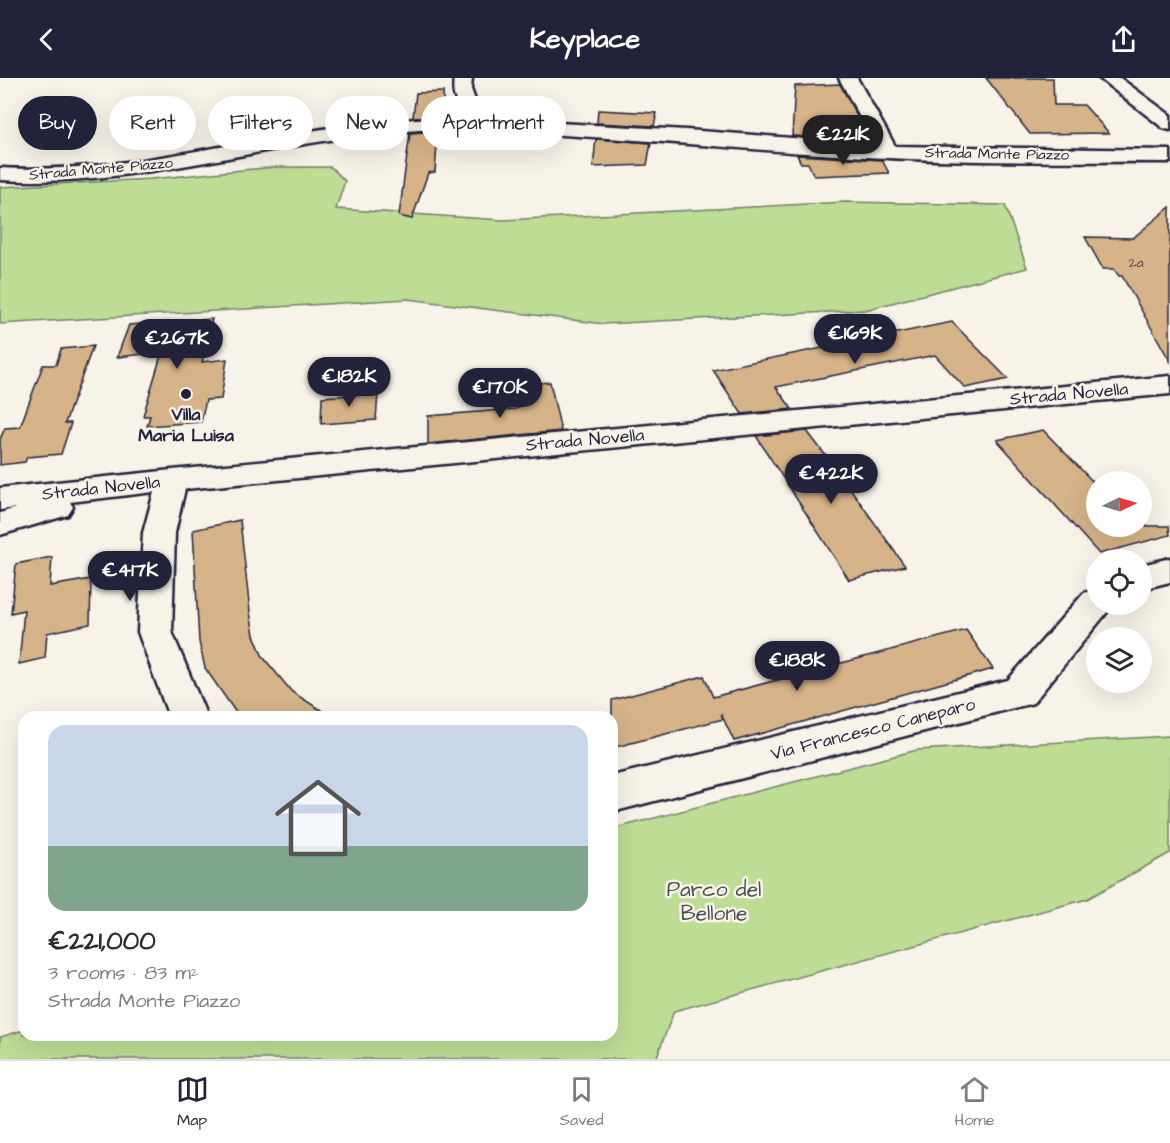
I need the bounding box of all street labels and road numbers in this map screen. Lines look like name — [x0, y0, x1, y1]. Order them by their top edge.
street label: Strada Monte Piazzo — [925, 142, 1070, 166]
street label: Strada Monte Piazzo — [28, 152, 174, 186]
street label: Strada Novella — [1009, 376, 1129, 412]
street label: Strada Novella — [525, 422, 645, 458]
street label: Strada Novella — [41, 469, 161, 507]
street label: Via Francesco Caneparo — [768, 692, 978, 766]

